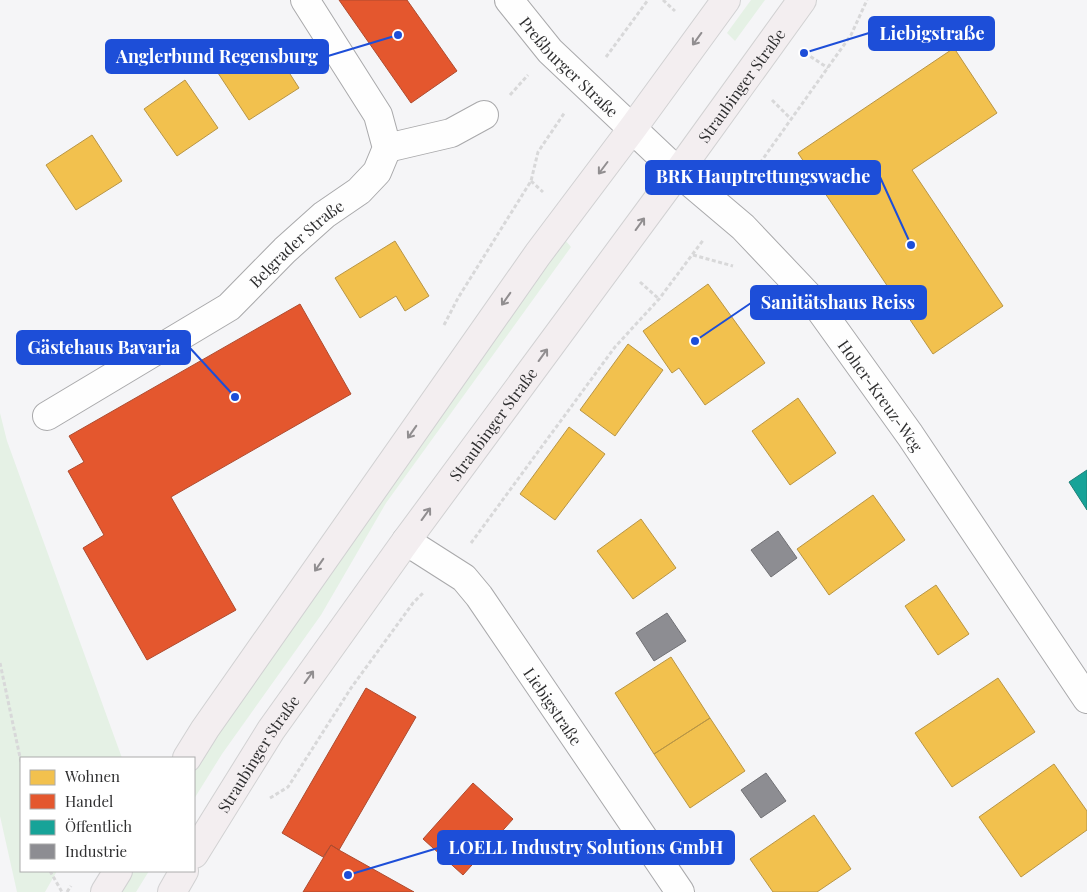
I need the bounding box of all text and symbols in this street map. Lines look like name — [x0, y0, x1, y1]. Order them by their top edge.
street label: Preßburger Straße — [515, 12, 623, 121]
callout: Liebigstraße — [869, 17, 994, 50]
text: Liebigstraße — [879, 21, 985, 45]
street label: Straubinger Straße — [693, 24, 789, 146]
one-way arrow — [692, 32, 702, 46]
callout: Anglerbund Regensburg — [106, 40, 328, 73]
text: Anglerbund Regensburg — [115, 44, 318, 68]
one-way arrow — [597, 161, 608, 174]
callout: BRK Hauptrettungswache — [646, 161, 880, 194]
text: BRK Hauptrettungswache — [656, 164, 870, 188]
street label: Belgrader Straße — [244, 194, 347, 291]
one-way arrow — [635, 217, 645, 231]
callout: Sanitätshaus Reiss — [751, 286, 926, 319]
text: Sanitätshaus Reiss — [761, 290, 915, 314]
one-way arrow — [501, 292, 511, 306]
callout: Gästehaus Bavaria — [17, 331, 190, 364]
text: Gästehaus Bavaria — [28, 335, 181, 359]
street label: Hoher-Kreuz-Weg — [834, 335, 929, 456]
one-way arrow — [538, 349, 549, 362]
street label: Straubinger Straße — [444, 363, 541, 485]
one-way arrow — [407, 425, 417, 439]
one-way arrow — [421, 507, 431, 521]
one-way arrow — [314, 558, 324, 572]
street label: Liebigstraße — [520, 663, 587, 749]
one-way arrow — [304, 670, 315, 684]
street label: Straubinger Straße — [212, 691, 303, 816]
legend — [20, 757, 195, 872]
text: Wohnen — [64, 766, 120, 786]
text: Handel — [65, 791, 113, 811]
text: Öffentlich — [65, 816, 132, 836]
callout: LOELL Industry Solutions GmbH — [438, 831, 734, 864]
text: LOELL Industry Solutions GmbH — [449, 835, 723, 859]
text: Industrie — [65, 841, 127, 861]

